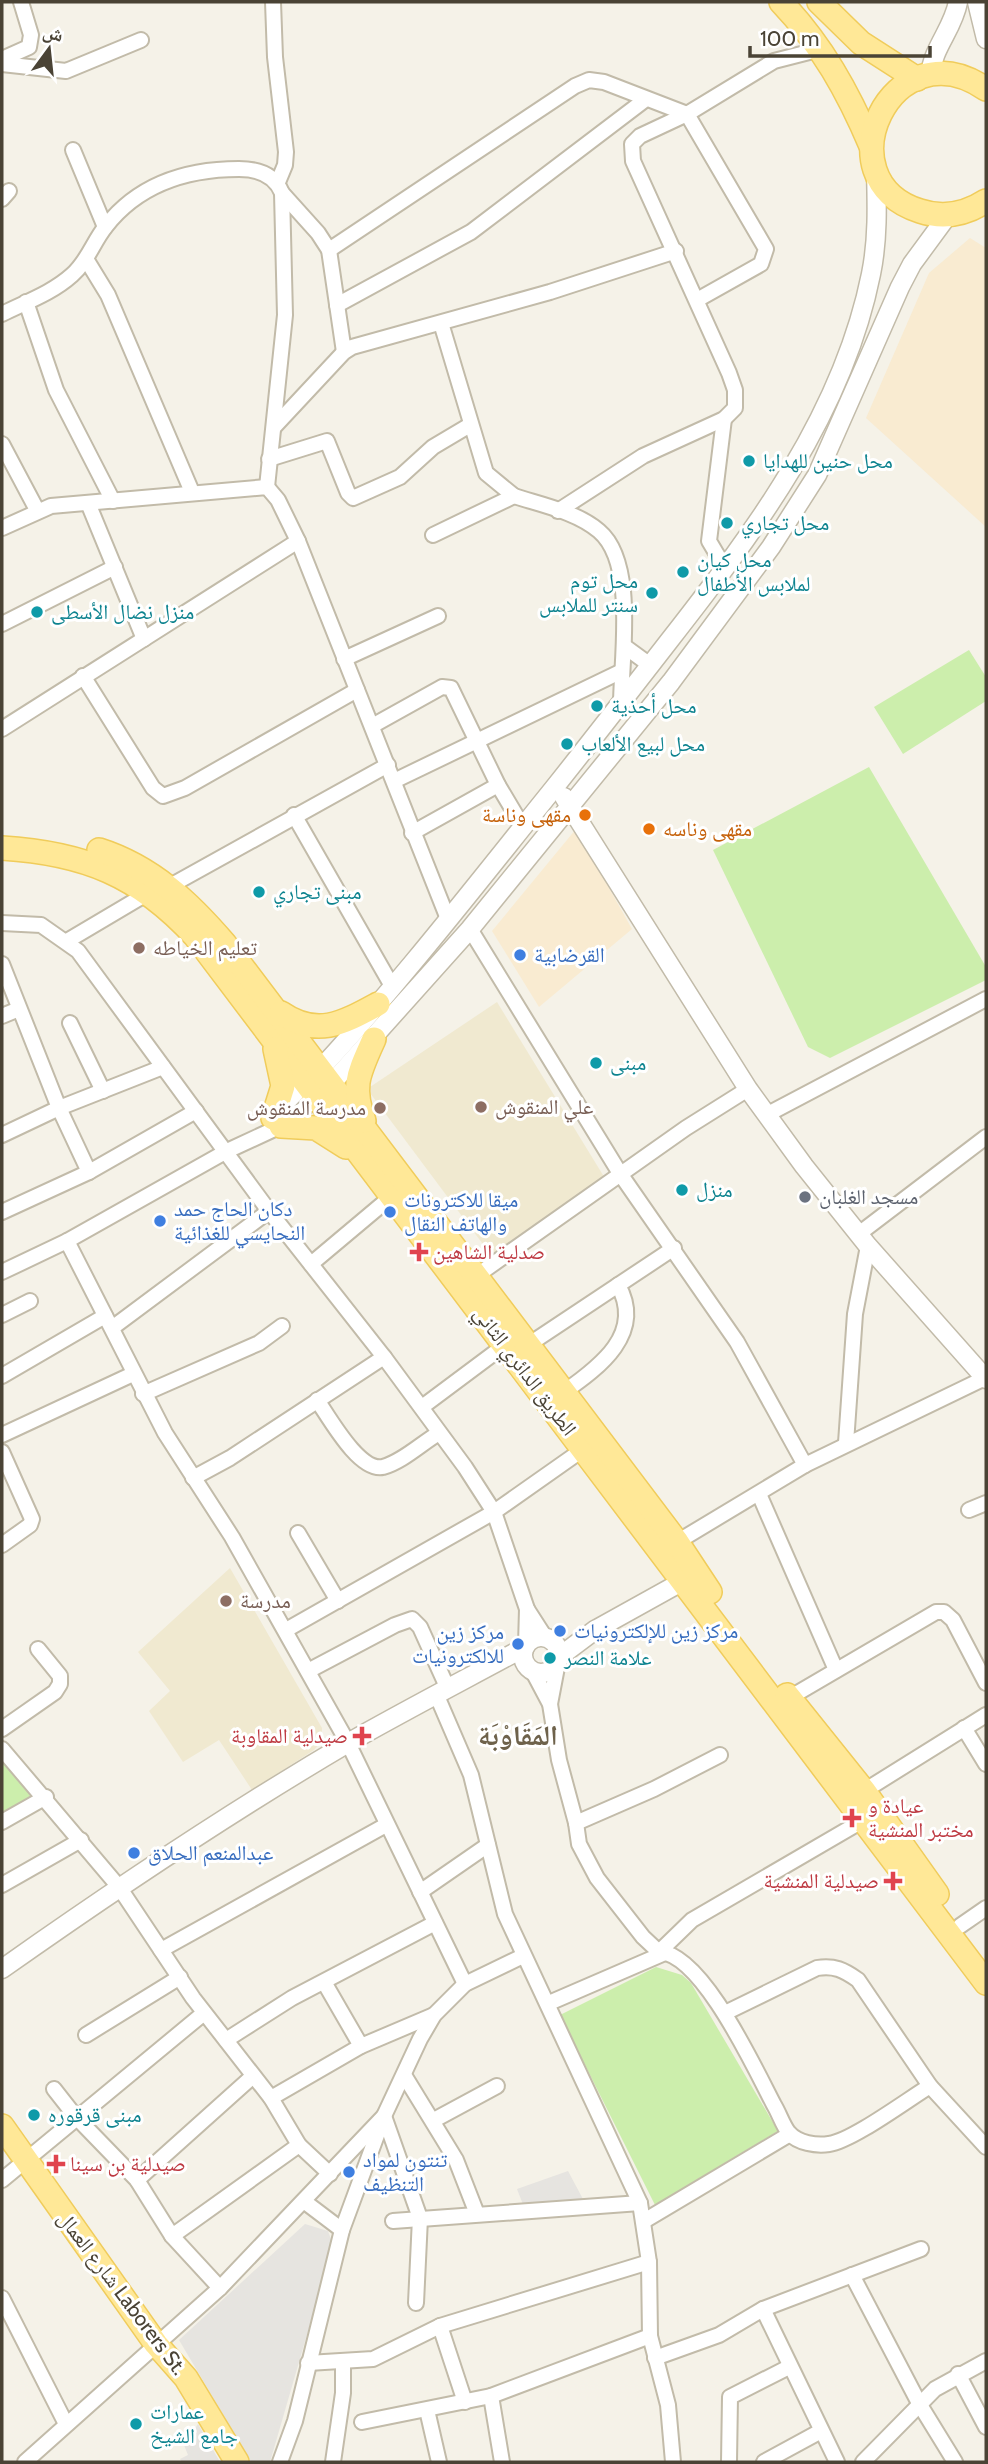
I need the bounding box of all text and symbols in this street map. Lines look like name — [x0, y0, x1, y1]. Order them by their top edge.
north arrow — [14, 14, 84, 84]
scale bar — [750, 14, 930, 58]
text: ش — [41, 19, 66, 47]
text: 100 m — [760, 26, 819, 51]
place label: محل حنين للهدايا — [763, 448, 893, 474]
marker: محل حنين للهدايا — [741, 453, 757, 469]
place label: محل تجاري — [741, 510, 829, 539]
marker: محل تجاري — [719, 515, 735, 531]
place label: محل كيان لملابس الأطفال — [697, 547, 810, 597]
marker: محل كيان لملابس الأطفال — [675, 564, 691, 580]
place label: محل توم سنتر للملابس — [539, 568, 638, 618]
marker: محل توم سنتر للملابس — [644, 585, 660, 601]
place label: منزل نضال الأسطى — [51, 599, 194, 625]
marker: منزل نضال الأسطى — [29, 604, 45, 620]
place label: محل أحذية — [611, 693, 697, 719]
marker: محل أحذية — [589, 698, 605, 714]
place label: محل لبيع الألعاب — [581, 731, 705, 757]
marker: محل لبيع الألعاب — [559, 736, 575, 752]
place label: مقهى وناسة — [482, 802, 571, 828]
marker: مقهى وناسة — [577, 807, 593, 823]
place label: مقهى وناسه — [663, 816, 752, 842]
marker: مقهى وناسه — [641, 821, 657, 837]
place label: مبنى تجاري — [273, 879, 362, 908]
marker: مبنى تجاري — [251, 884, 267, 900]
place label: تعليم الخياطه — [153, 935, 257, 962]
marker: تعليم الخياطه — [131, 940, 147, 956]
place label: القرضابية — [534, 942, 605, 967]
marker: القرضابية — [512, 947, 528, 963]
place label: مبنى — [610, 1050, 646, 1076]
marker: مبنى — [588, 1055, 604, 1071]
place label: علي المنقوش — [495, 1094, 594, 1123]
place label: مدرسة المنقوش — [247, 1095, 366, 1121]
marker: علي المنقوش — [473, 1099, 489, 1115]
marker: مدرسة المنقوش — [372, 1100, 388, 1116]
place label: منزل — [696, 1177, 733, 1202]
marker: منزل — [674, 1182, 690, 1198]
place label: مسجد الغلبان — [819, 1184, 918, 1209]
place label: ميقا للاكترونات والهاتف النقال — [404, 1187, 518, 1236]
marker: مسجد الغلبان — [797, 1189, 813, 1205]
place label: دكان الحاج حمد النحايسي للغذائية — [174, 1196, 305, 1249]
marker: ميقا للاكترونات والهاتف النقال — [382, 1204, 398, 1220]
marker: دكان الحاج حمد النحايسي للغذائية — [152, 1213, 168, 1229]
place label: صدلية الشاهين — [433, 1239, 545, 1265]
marker: صدلية الشاهين — [411, 1244, 427, 1260]
street label: الطريق الدائري الثاني — [465, 1301, 582, 1443]
place label: مدرسة — [240, 1588, 291, 1613]
marker: مدرسة — [218, 1593, 234, 1609]
place label: مركز زين للإلكترونيات — [574, 1618, 738, 1644]
place label: مركز زين للالكترونيات — [412, 1619, 504, 1668]
marker: مركز زين للإلكترونيات — [552, 1623, 568, 1639]
marker: مركز زين للالكترونيات — [510, 1636, 526, 1652]
place label: علامة النصر — [563, 1645, 652, 1670]
marker: علامة النصر — [542, 1650, 558, 1666]
district label: المَقَاوْبَة — [478, 1718, 558, 1752]
place label: صيدلية المقاوبة — [231, 1723, 348, 1748]
marker: صيدلية المقاوبة — [354, 1728, 370, 1744]
place label: عيادة و مختبر المنشية — [868, 1793, 974, 1842]
marker: عيادة و مختبر المنشية — [842, 1808, 862, 1828]
place label: عبدالمنعم الحلاق — [148, 1840, 274, 1867]
marker: عبدالمنعم الحلاق — [126, 1845, 142, 1861]
place label: صيدلية المنشية — [764, 1868, 879, 1893]
marker: صيدلية المنشية — [885, 1873, 901, 1889]
place label: مبنى قرقوره — [48, 2102, 142, 2128]
marker: مبنى قرقوره — [26, 2107, 42, 2123]
place label: تنتون لمواد التنظيف — [363, 2147, 447, 2196]
place label: صيدلية بن سينا — [70, 2151, 186, 2177]
marker: صيدلية بن سينا — [48, 2156, 64, 2172]
marker: تنتون لمواد التنظيف — [341, 2164, 357, 2180]
street label: شارع العمال Laborers St. — [52, 2206, 192, 2380]
place label: عمارات جامع الشيخ — [150, 2399, 238, 2449]
marker: عمارات جامع الشيخ — [128, 2416, 144, 2432]

